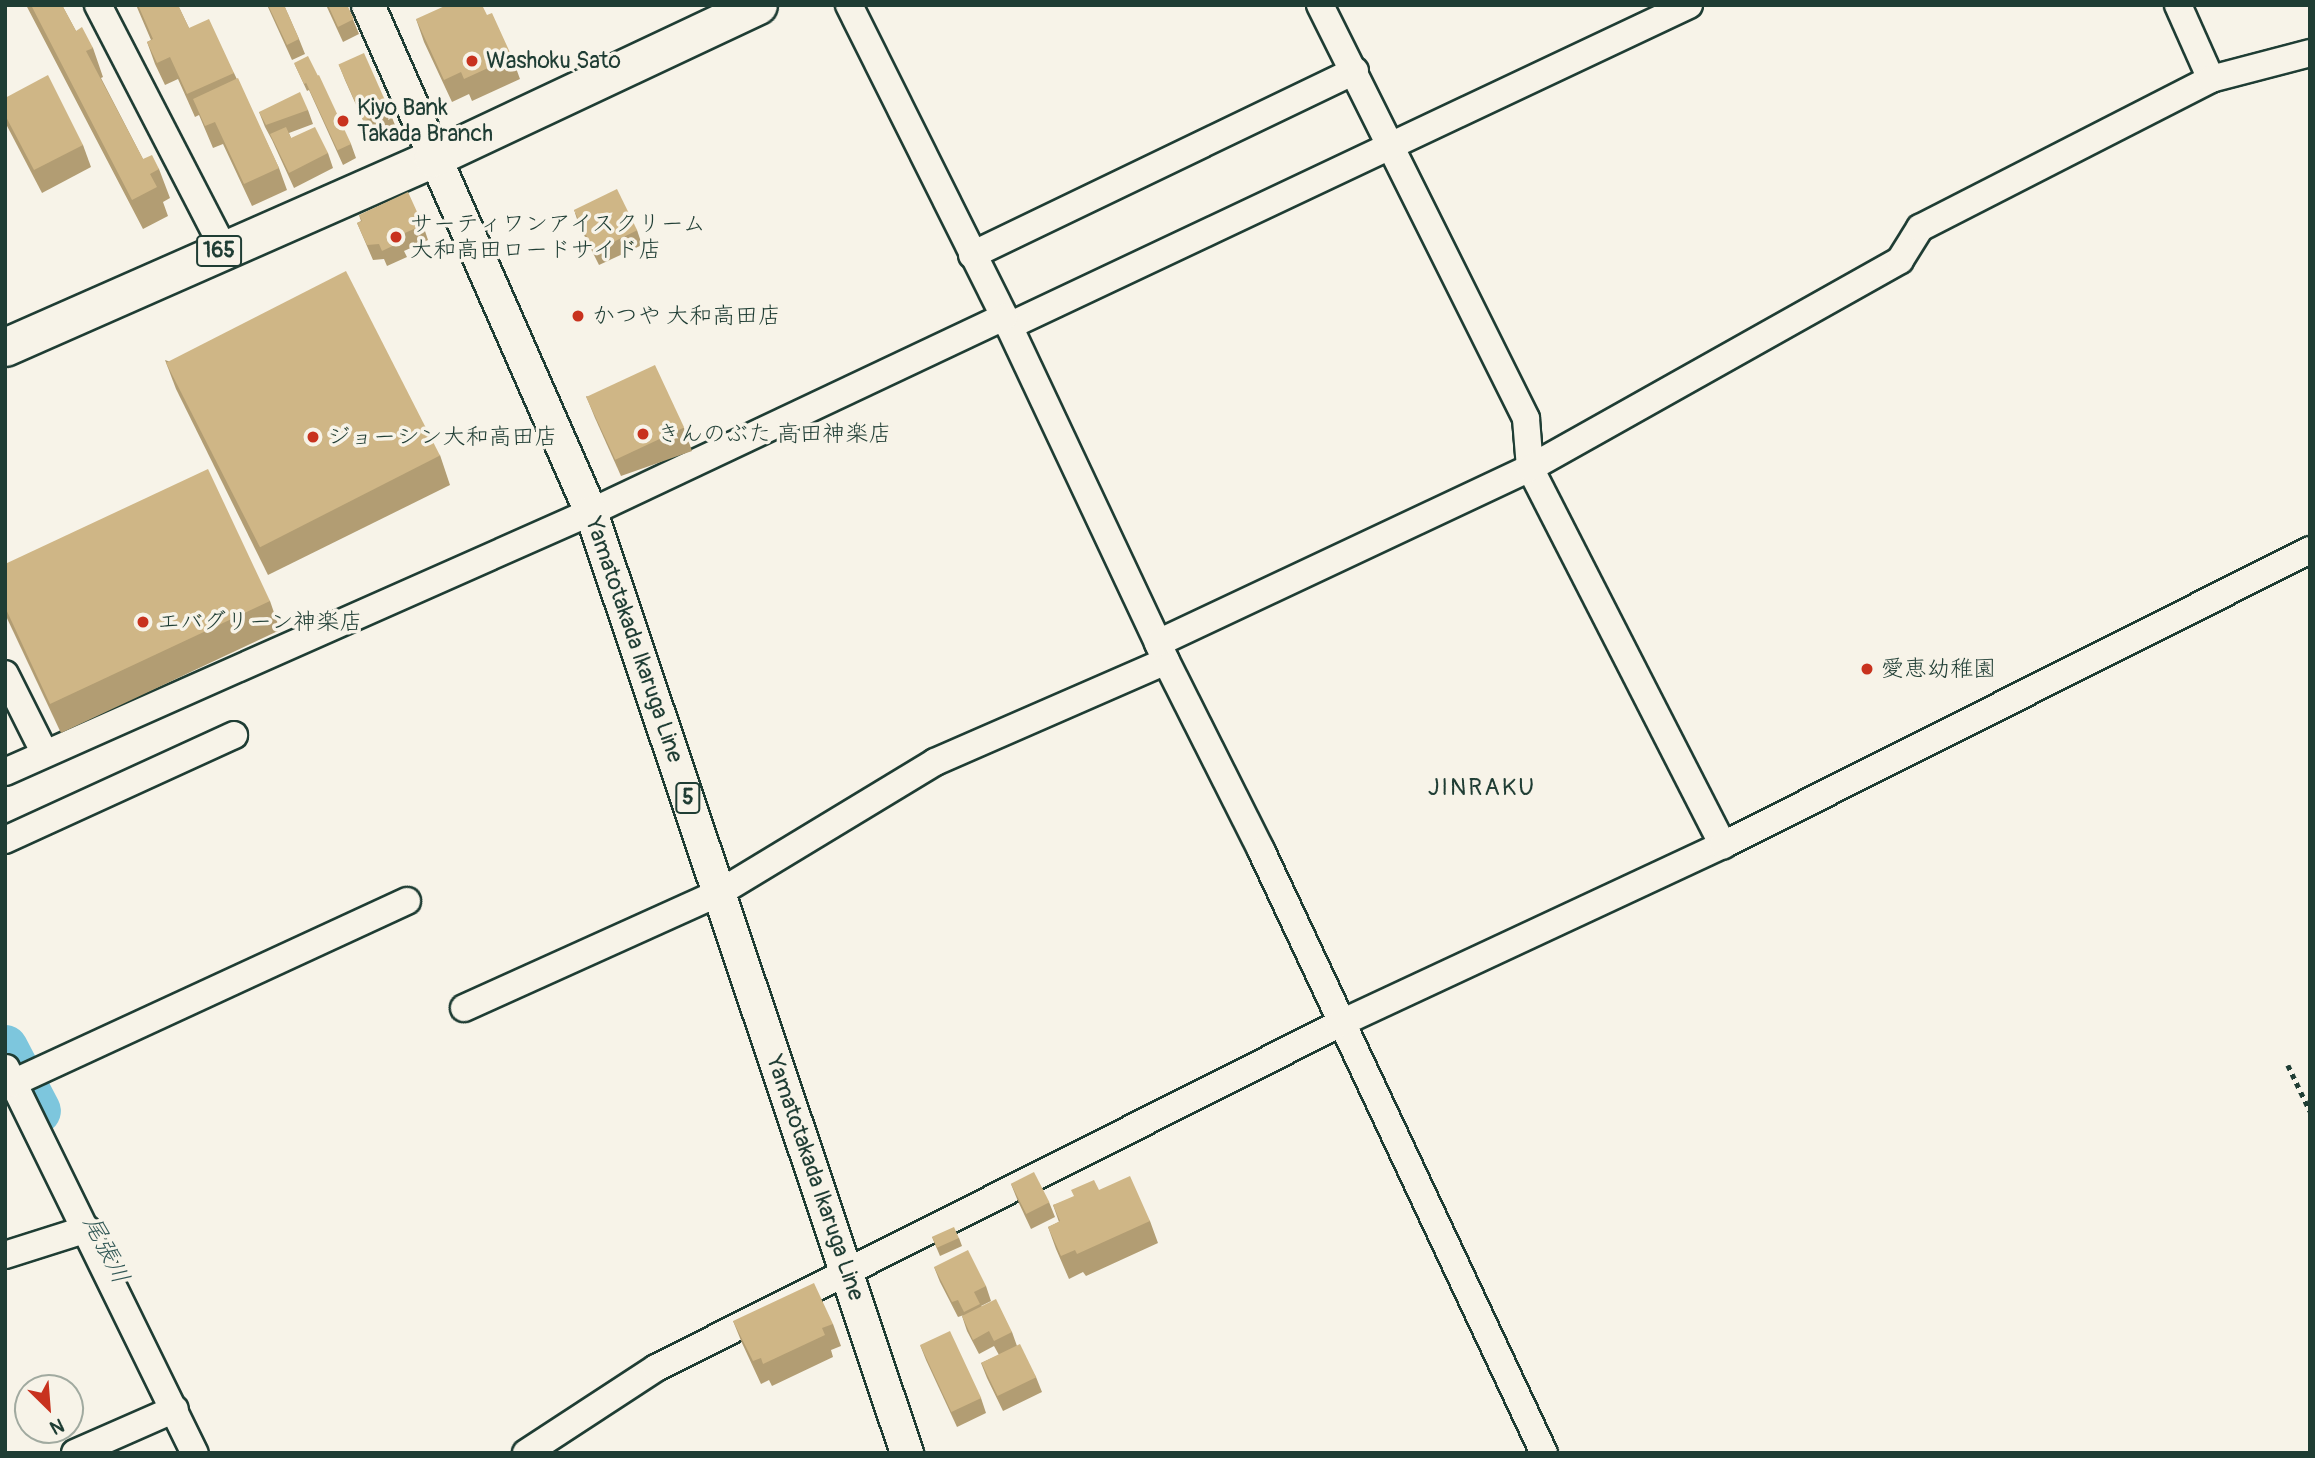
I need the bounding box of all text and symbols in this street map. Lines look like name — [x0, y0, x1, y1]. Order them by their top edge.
place label: Washoku Sato — [486, 47, 621, 75]
marker: Washoku Sato — [464, 53, 480, 69]
place label: Kiyo Bank Takada Branch — [357, 94, 493, 148]
marker: Kiyo Bank Takada Branch — [335, 113, 351, 129]
place label: サーティワンアイスクリーム 大和高田ロードサイド店 — [410, 210, 709, 264]
marker: サーティワンアイスクリーム 大和高田ロードサイド店 — [388, 229, 404, 245]
road number: 165 — [194, 233, 244, 268]
place label: かつや 大和高田店 — [592, 302, 781, 330]
marker: かつや 大和高田店 — [570, 308, 586, 324]
place label: きんのぶた 高田神楽店 — [657, 420, 892, 448]
place label: ジョーシン大和高田店 — [327, 423, 557, 451]
marker: きんのぶた 高田神楽店 — [635, 426, 651, 442]
marker: ジョーシン大和高田店 — [305, 429, 321, 445]
street label: Yamatotakada Ikaruga Line — [579, 514, 689, 766]
place label: エバグリーン神楽店 — [157, 608, 364, 636]
marker: エバグリーン神楽店 — [135, 614, 151, 630]
place label: 愛恵幼稚園 — [1881, 655, 1996, 683]
marker: 愛恵幼稚園 — [1859, 661, 1875, 677]
district label: JINRAKU — [1429, 774, 1535, 802]
road number: 5 — [674, 780, 702, 816]
street label: Yamatotakada Ikaruga Line — [760, 1052, 870, 1304]
water label: 尾張川 — [77, 1211, 135, 1289]
north arrow — [14, 1374, 84, 1444]
text: N — [46, 1413, 68, 1440]

